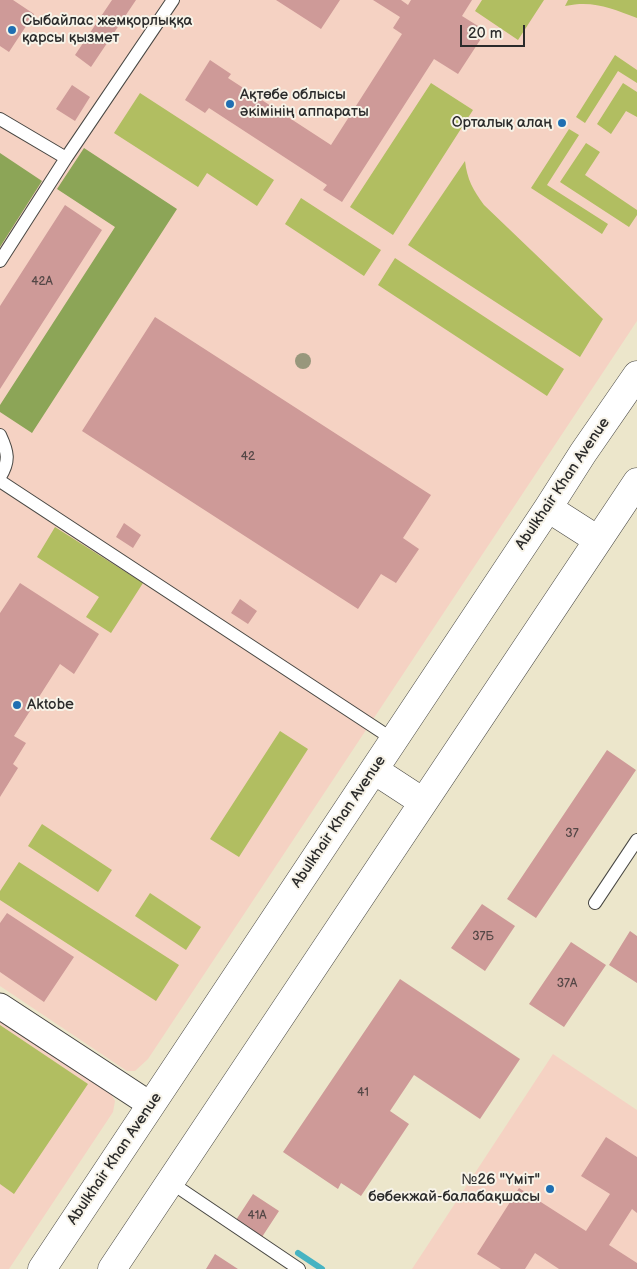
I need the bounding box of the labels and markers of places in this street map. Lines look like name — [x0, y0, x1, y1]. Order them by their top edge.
place label: Сыбайлас жемқорлыққа қарсы қызмет — [22, 12, 192, 47]
marker: Сыбайлас жемқорлыққа қарсы қызмет — [6, 24, 18, 36]
place label: Ақтөбе облысы әкімінің аппараты — [240, 86, 369, 121]
marker: Ақтөбе облысы әкімінің аппараты — [224, 98, 236, 110]
place label: Орталық алаң — [452, 114, 552, 132]
marker: Орталық алаң — [556, 117, 568, 129]
place label: Aktobe — [27, 696, 74, 714]
marker: Aktobe — [11, 699, 23, 711]
place label: №26 "Үміт" бөбекжай-балабақшасы — [368, 1171, 540, 1206]
marker: №26 "Үміт" бөбекжай-балабақшасы — [544, 1183, 556, 1195]

